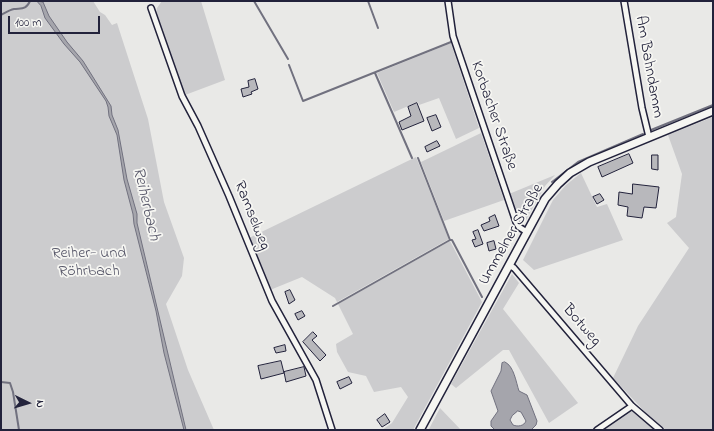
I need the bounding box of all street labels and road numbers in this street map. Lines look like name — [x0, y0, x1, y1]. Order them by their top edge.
street label: Am Bahndamm — [630, 14, 666, 120]
street label: Korbacher Straße — [465, 59, 521, 173]
street label: Ramselweg — [228, 179, 274, 253]
street label: Ummelner Straße — [475, 181, 549, 289]
street label: Botweg — [558, 301, 604, 351]

